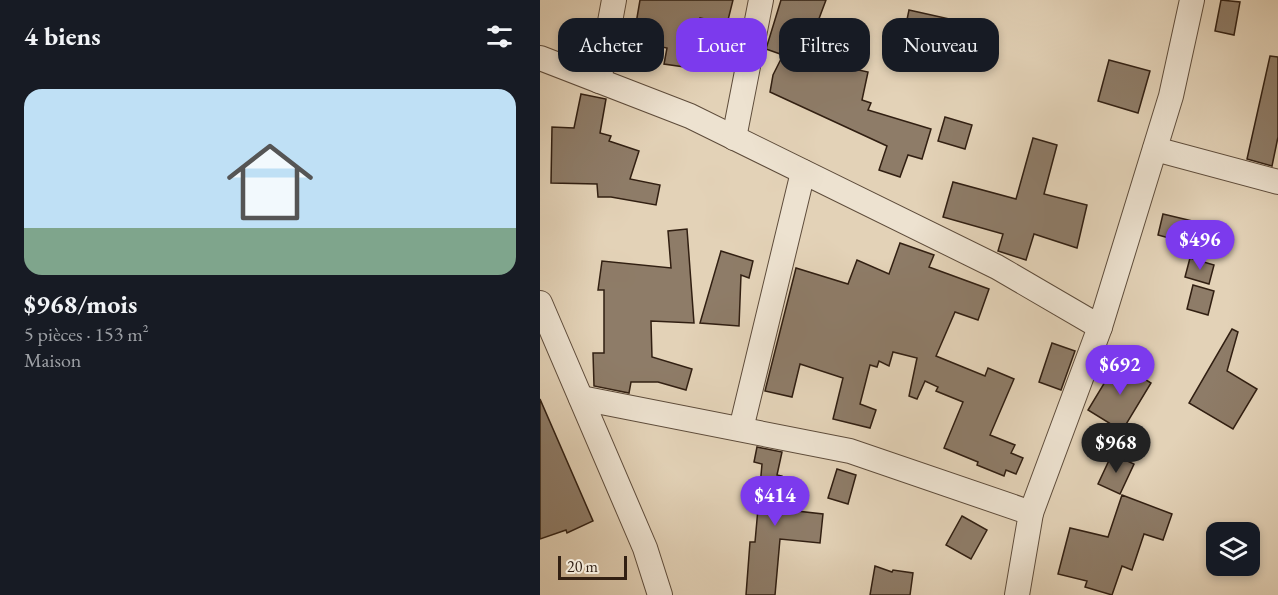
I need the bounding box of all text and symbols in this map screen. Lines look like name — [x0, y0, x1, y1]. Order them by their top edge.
chip: Acheter — [558, 18, 664, 72]
chip: Louer — [676, 18, 767, 72]
chip: Filtres — [779, 18, 870, 72]
chip: Nouveau — [882, 18, 999, 72]
text: 4 biens — [24, 19, 101, 53]
icon: filters — [483, 20, 516, 53]
icon: home — [216, 128, 324, 236]
pin: $496 — [1164, 220, 1236, 271]
text: $496 — [1180, 226, 1220, 252]
text: $968/mois — [24, 287, 137, 321]
text: 5 pièces · 153 m² — [24, 321, 149, 347]
pin: $692 — [1084, 345, 1156, 396]
text: Maison — [24, 347, 81, 373]
text: $692 — [1100, 351, 1140, 377]
pin: $968 — [1080, 423, 1152, 474]
text: $968 — [1096, 429, 1136, 455]
pin: $414 — [739, 476, 811, 527]
text: $414 — [755, 482, 795, 508]
map controls — [1206, 522, 1260, 576]
button: layers — [1206, 522, 1260, 576]
scale bar — [558, 553, 627, 580]
text: 20 m — [567, 556, 598, 577]

